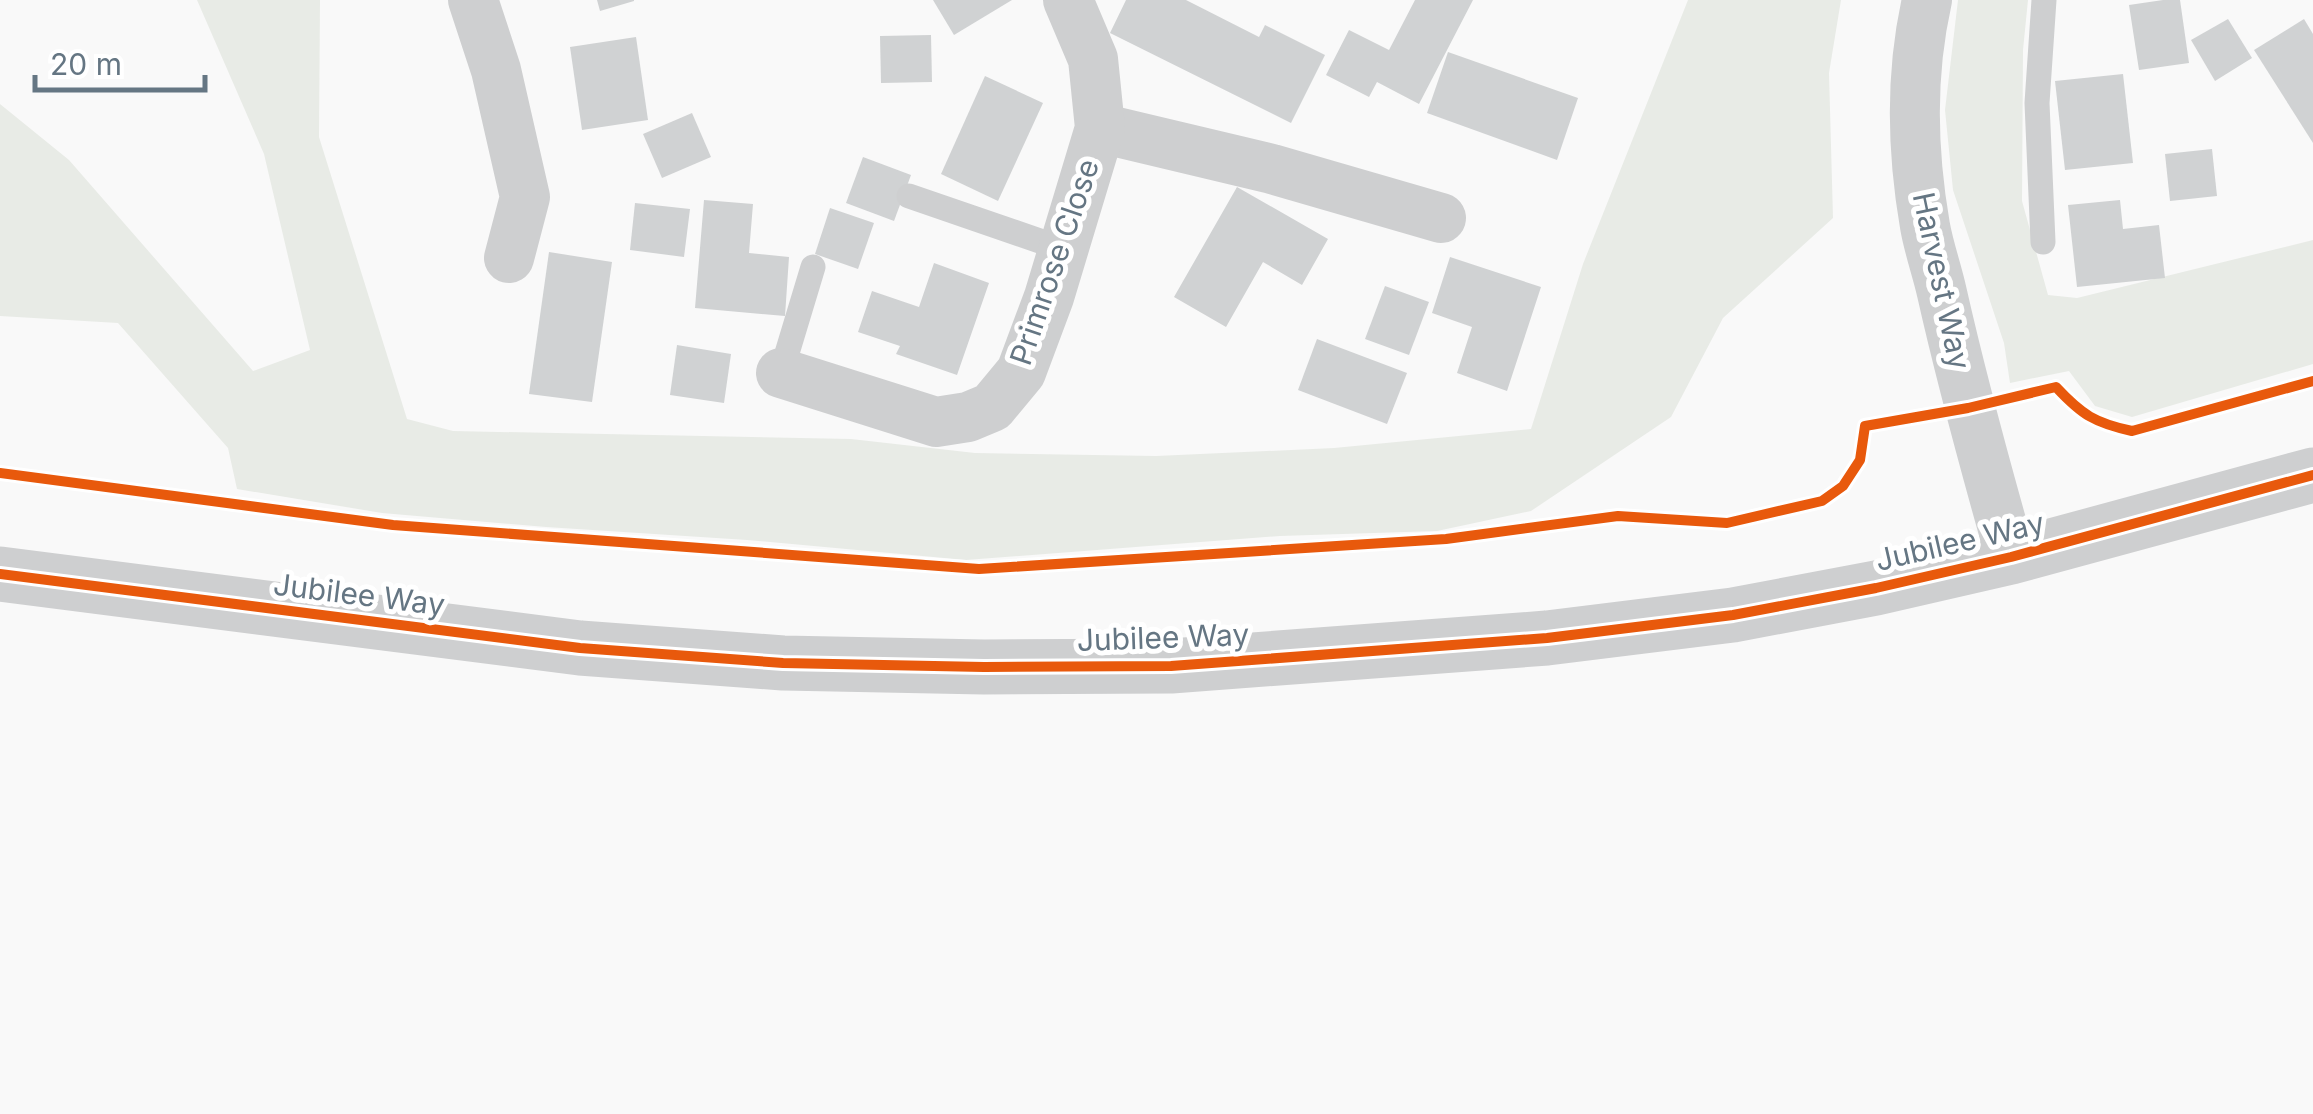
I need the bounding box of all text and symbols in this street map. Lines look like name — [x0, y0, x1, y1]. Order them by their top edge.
scale bar — [35, 30, 205, 92]
text: 20 m — [50, 46, 122, 82]
street label: Primrose Close — [1002, 154, 1106, 369]
street label: Harvest Way — [1906, 189, 1978, 373]
street label: Jubilee Way — [1872, 504, 2048, 578]
street label: Jubilee Way — [271, 566, 447, 622]
street label: Jubilee Way — [1076, 616, 1250, 658]

